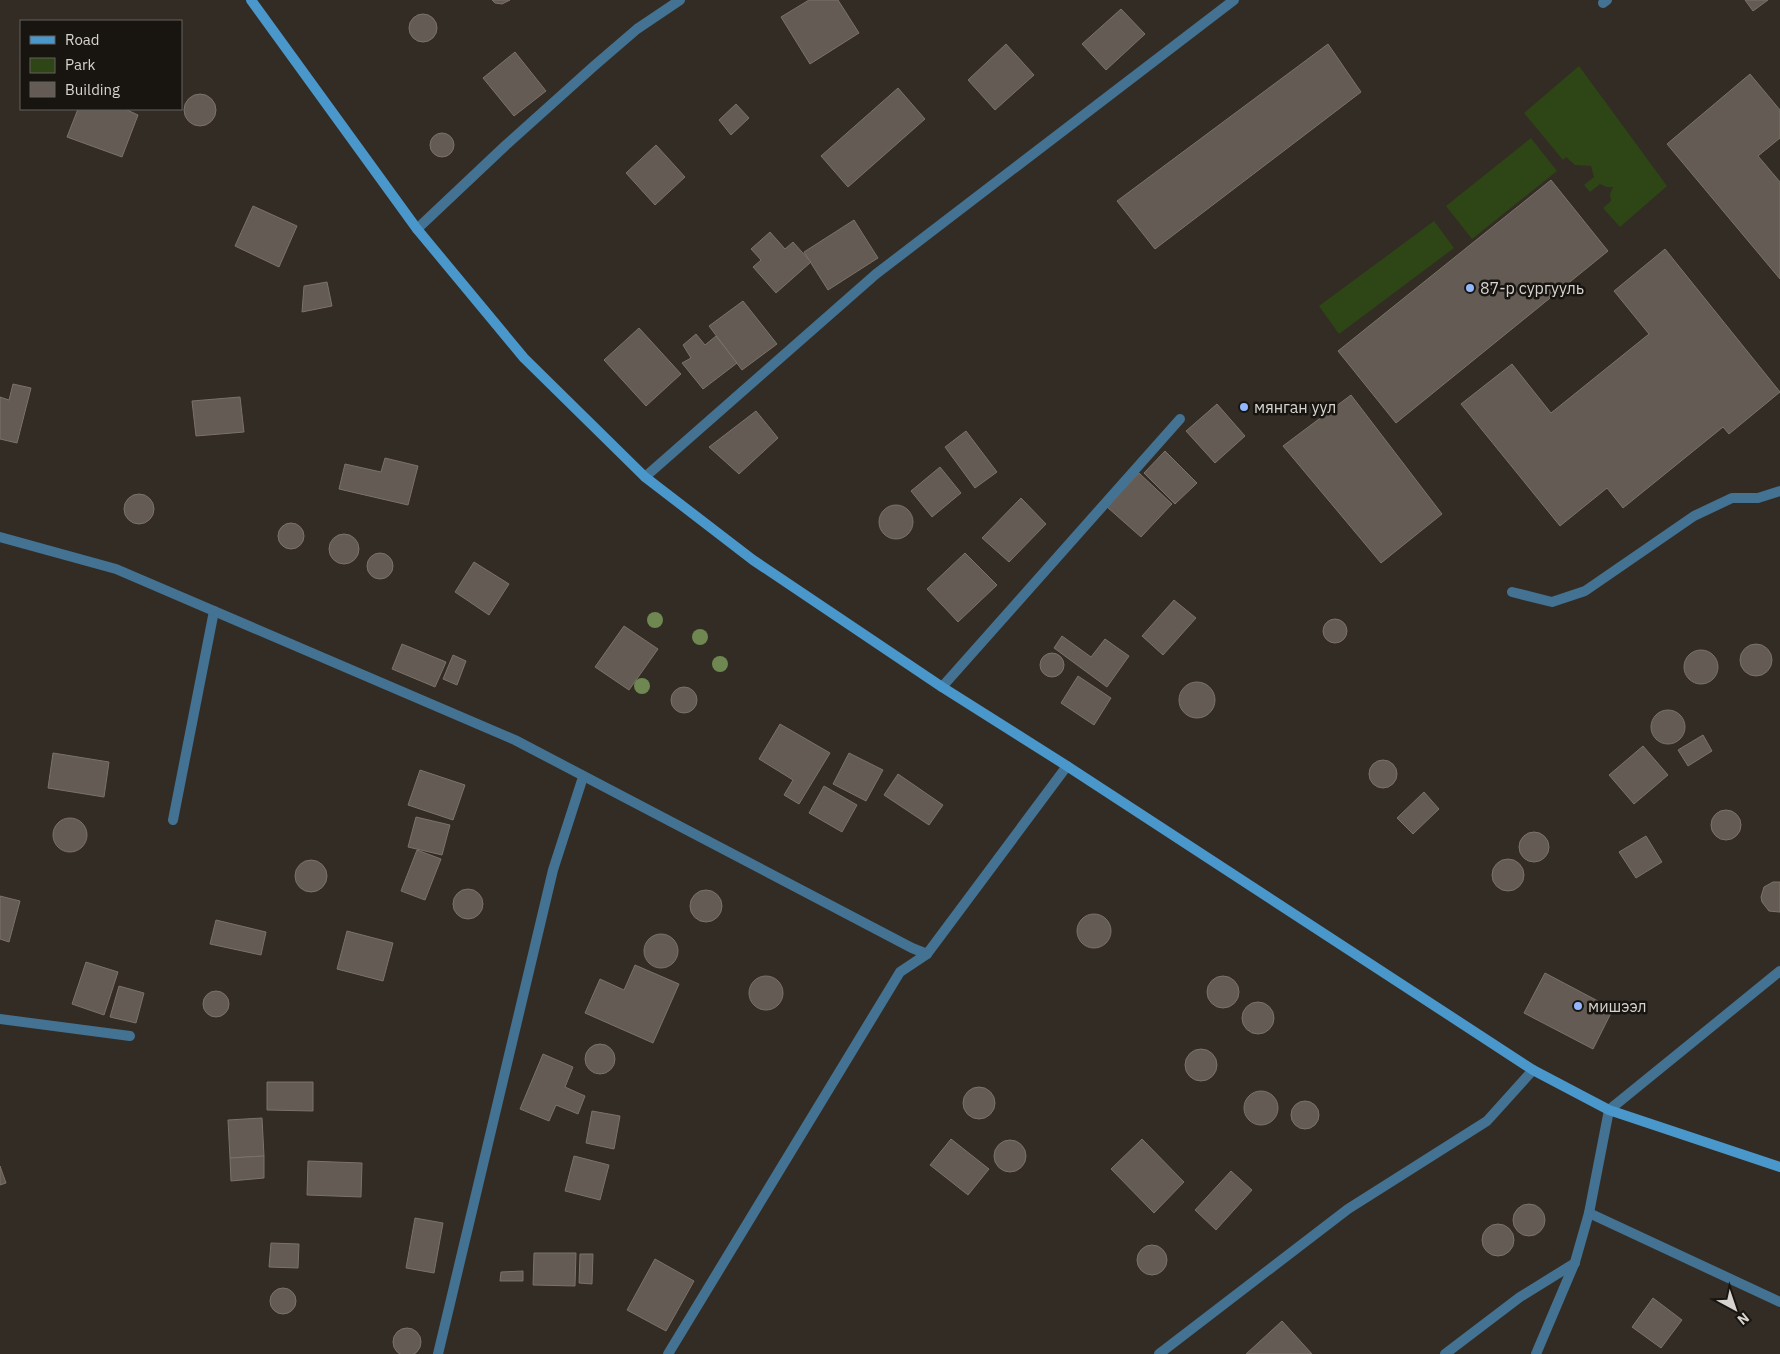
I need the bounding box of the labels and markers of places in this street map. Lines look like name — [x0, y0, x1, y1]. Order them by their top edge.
place label: 87-р сургууль — [1480, 278, 1584, 298]
marker: 87-р сургууль — [1464, 282, 1476, 294]
place label: мянган уул — [1254, 397, 1336, 417]
marker: мянган уул — [1238, 401, 1250, 413]
place label: мишээл — [1588, 996, 1647, 1016]
marker: мишээл — [1572, 1000, 1584, 1012]

